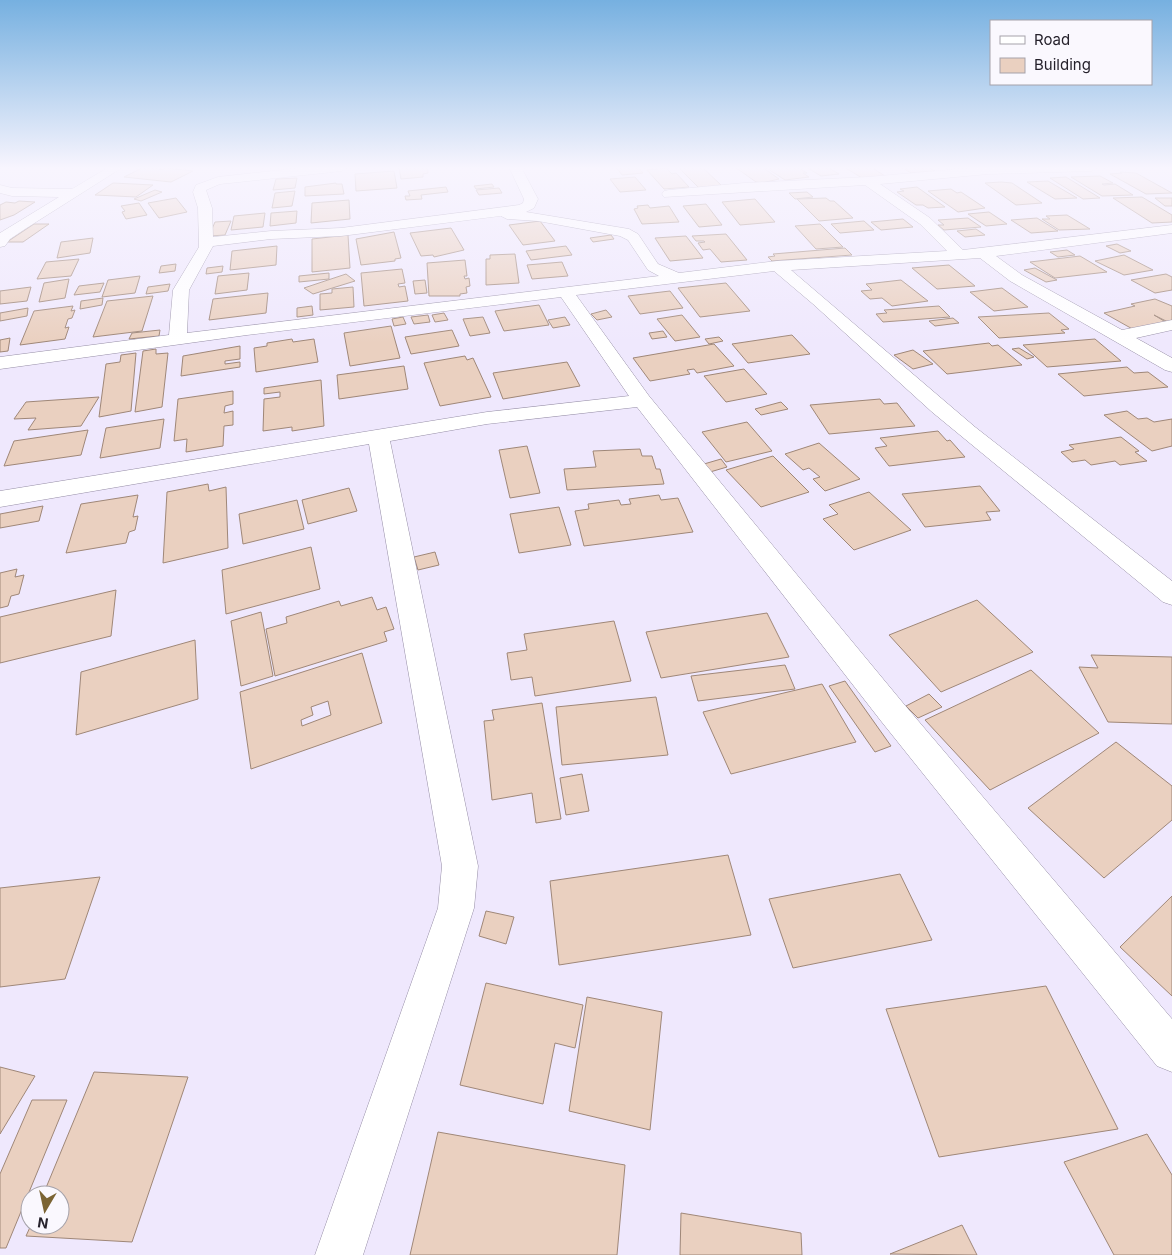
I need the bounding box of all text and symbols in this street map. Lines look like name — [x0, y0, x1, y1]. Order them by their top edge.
legend — [990, 20, 1152, 85]
text: Road — [1034, 30, 1070, 49]
text: Building — [1034, 55, 1091, 74]
north arrow — [20, 1185, 70, 1235]
text: N — [36, 1214, 49, 1233]

